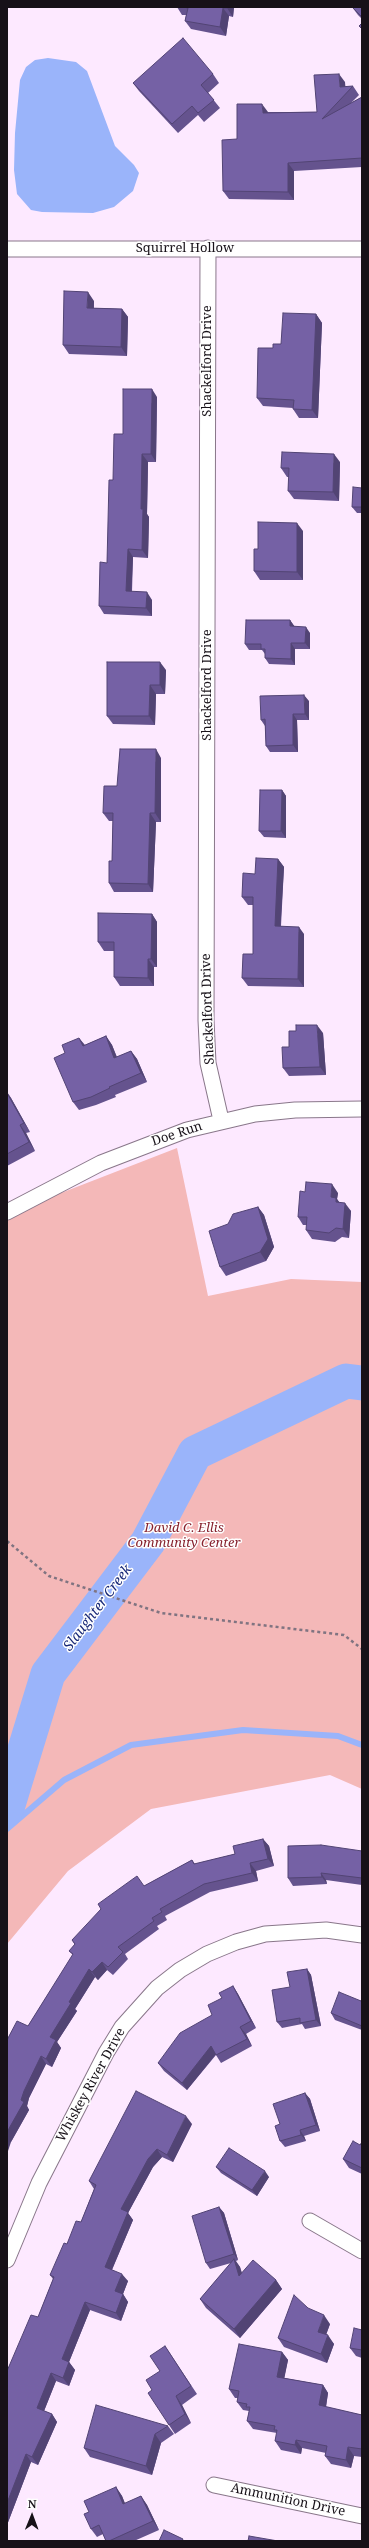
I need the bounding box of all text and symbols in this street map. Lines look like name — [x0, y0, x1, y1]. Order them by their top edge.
street label: Squirrel Hollow — [136, 240, 234, 256]
street label: Shackelford Drive — [199, 305, 215, 417]
street label: Shackelford Drive — [199, 629, 215, 741]
street label: Shackelford Drive — [198, 953, 218, 1065]
street label: Doe Run — [150, 1118, 204, 1150]
park label: David C. Ellis Community Center — [127, 1520, 241, 1551]
water label: Slaughter Creek — [60, 1562, 136, 1654]
street label: Whiskey River Drive — [53, 2025, 129, 2145]
street label: Ammunition Drive — [229, 2480, 347, 2520]
north arrow — [12, 2496, 52, 2536]
text: N — [28, 2496, 37, 2511]

